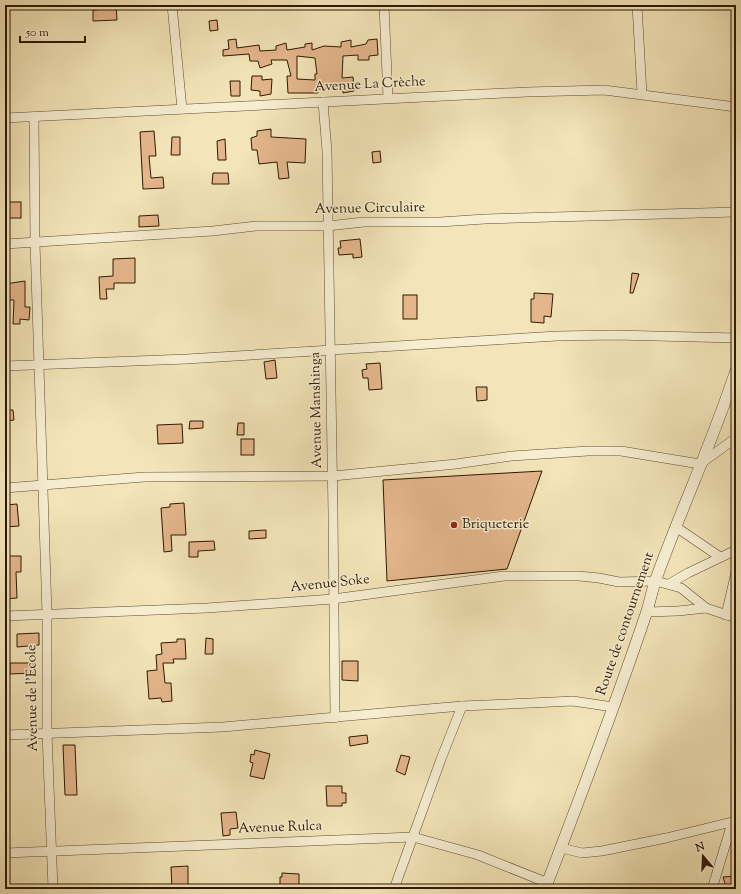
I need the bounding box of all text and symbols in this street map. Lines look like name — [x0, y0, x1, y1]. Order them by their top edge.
scale bar — [20, 18, 85, 44]
text: 50 m — [25, 24, 49, 42]
street label: Avenue La Crèche — [314, 72, 426, 98]
street label: Avenue Circulaire — [315, 198, 425, 220]
street label: Avenue Manshinga — [306, 351, 328, 468]
place label: Briqueterie — [462, 515, 529, 535]
marker: Briqueterie — [449, 520, 459, 530]
street label: Route de contournement — [592, 549, 660, 698]
street label: Avenue Soke — [289, 570, 371, 598]
street label: Avenue de l'Ecole — [22, 644, 44, 752]
street label: Avenue Rulca — [238, 817, 323, 839]
north arrow — [683, 836, 723, 876]
text: N — [692, 838, 707, 857]

